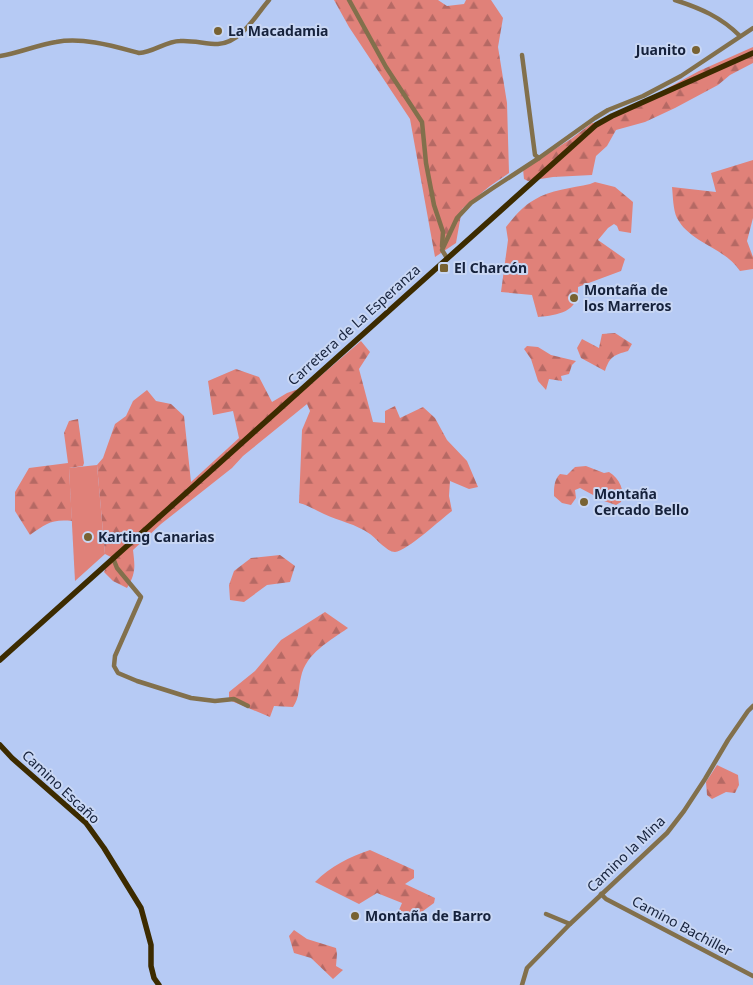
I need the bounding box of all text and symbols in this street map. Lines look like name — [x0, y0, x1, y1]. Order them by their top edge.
place label: La Macadamia — [228, 21, 329, 40]
marker: La Macadamia — [212, 25, 224, 37]
place label: Juanito — [634, 40, 686, 59]
marker: Juanito — [690, 44, 702, 56]
place label: El Charcón — [454, 258, 527, 277]
street label: Carretera de La Esperanza — [283, 260, 424, 389]
marker: El Charcón — [438, 262, 450, 274]
place label: Montaña de los Marreros — [584, 280, 672, 315]
marker: Montaña de los Marreros — [568, 292, 580, 304]
place label: Montaña Cercado Bello — [594, 484, 689, 519]
marker: Montaña Cercado Bello — [578, 496, 590, 508]
place label: Karting Canarias — [98, 527, 215, 546]
marker: Karting Canarias — [82, 531, 94, 543]
street label: Camino Escaño — [18, 745, 105, 828]
street label: Camino la Mina — [582, 811, 669, 896]
street label: Camino Bachiller — [629, 891, 736, 960]
place label: Montaña de Barro — [365, 906, 491, 925]
marker: Montaña de Barro — [349, 910, 361, 922]

